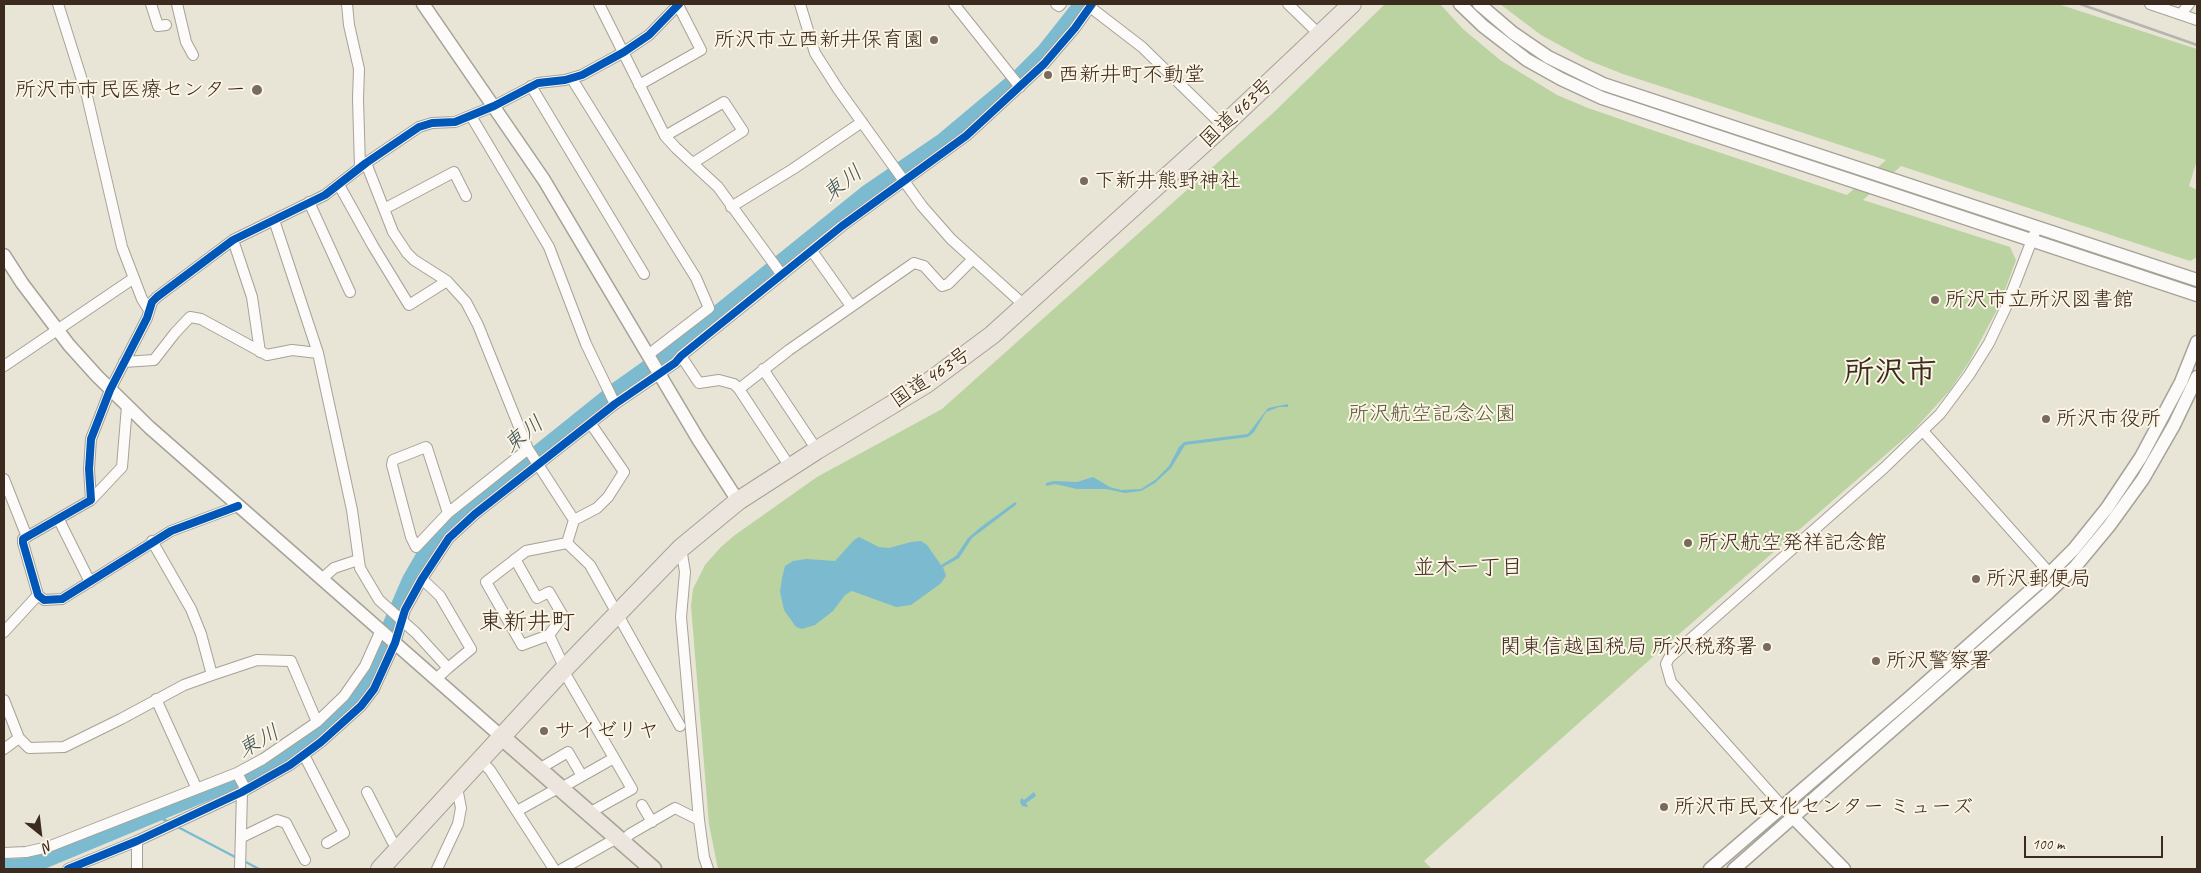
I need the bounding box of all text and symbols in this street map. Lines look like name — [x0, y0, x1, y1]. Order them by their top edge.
place label: 所沢市立西新井保育園 — [714, 27, 924, 53]
marker: 所沢市立西新井保育園 — [928, 34, 940, 46]
place label: 西新井町不動堂 — [1058, 62, 1205, 88]
marker: 西新井町不動堂 — [1042, 69, 1054, 81]
street label: 国道463号 — [1195, 73, 1279, 153]
place label: 所沢市市民医療センター — [15, 77, 246, 103]
marker: 所沢市市民医療センター — [250, 83, 264, 97]
water label: 東川 — [818, 160, 868, 208]
place label: 下新井熊野神社 — [1094, 168, 1241, 194]
marker: 下新井熊野神社 — [1078, 175, 1090, 187]
place label: 所沢市立所沢図書館 — [1945, 287, 2134, 313]
marker: 所沢市立所沢図書館 — [1929, 294, 1941, 306]
street label: 国道463号 — [886, 342, 976, 414]
district label: 所沢市 — [1844, 355, 1936, 393]
park label: 所沢航空記念公園 — [1348, 401, 1516, 427]
place label: 所沢市役所 — [2056, 406, 2161, 432]
water label: 東川 — [499, 411, 549, 459]
marker: 所沢市役所 — [2040, 413, 2052, 425]
place label: 所沢航空発祥記念館 — [1698, 530, 1887, 556]
marker: 所沢航空発祥記念館 — [1682, 537, 1694, 549]
district label: 並木一丁目 — [1413, 555, 1523, 581]
place label: 所沢郵便局 — [1986, 566, 2091, 592]
marker: 所沢郵便局 — [1970, 573, 1982, 585]
district label: 東新井町 — [479, 609, 575, 637]
place label: 関東信越国税局 所沢税務署 — [1500, 634, 1757, 660]
marker: 関東信越国税局 所沢税務署 — [1761, 641, 1773, 653]
place label: 所沢警察署 — [1886, 648, 1991, 674]
marker: 所沢警察署 — [1870, 655, 1882, 667]
place label: サイゼリヤ — [554, 718, 659, 744]
water label: 東川 — [233, 720, 285, 764]
marker: サイゼリヤ — [538, 725, 550, 737]
place label: 所沢市民文化センター ミューズ — [1674, 794, 1973, 820]
marker: 所沢市民文化センター ミューズ — [1658, 801, 1670, 813]
north arrow — [15, 808, 65, 858]
scale bar — [2026, 826, 2165, 858]
text: 100 m — [2032, 835, 2064, 854]
text: N — [40, 837, 55, 856]

